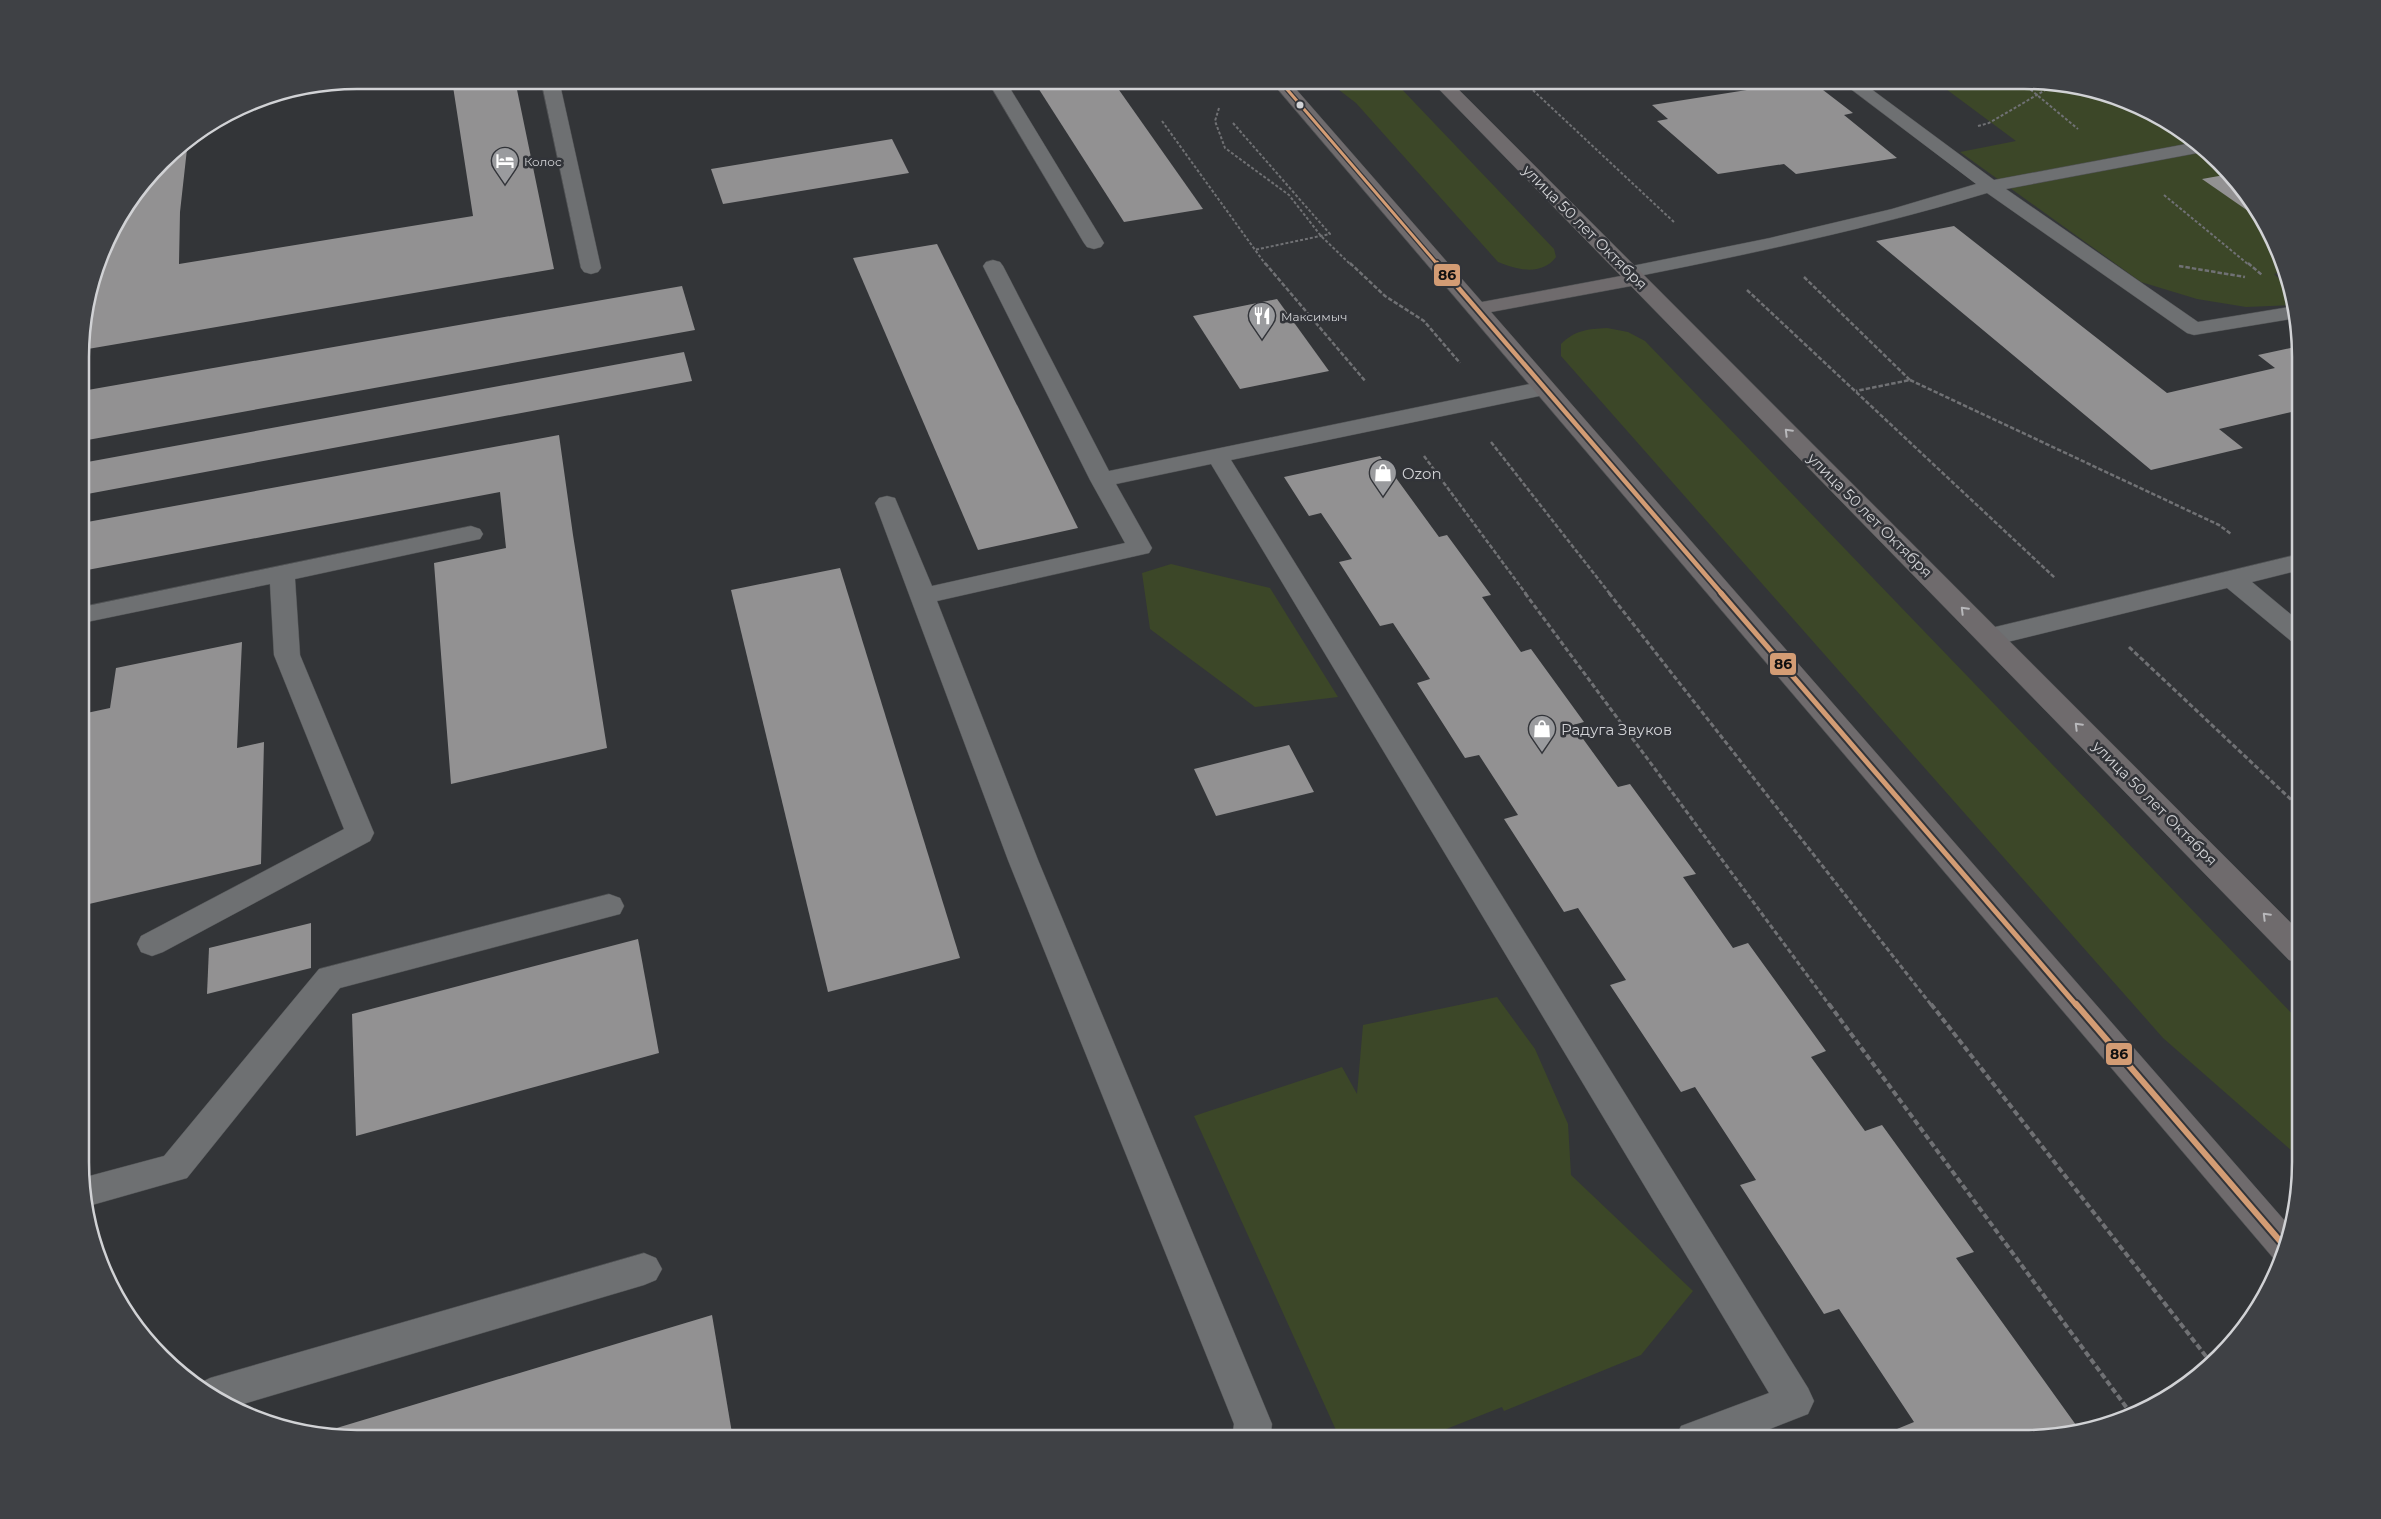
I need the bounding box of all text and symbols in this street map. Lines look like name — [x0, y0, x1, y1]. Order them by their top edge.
unlabelled marker — [1295, 100, 1305, 110]
hotel icon: Колос — [490, 146, 520, 185]
place label: Колос — [524, 154, 562, 169]
street label: улица 50 лет Октября — [1518, 160, 1651, 293]
line badge: 86 — [1433, 263, 1461, 287]
text: 86 — [1438, 266, 1456, 284]
restaurant icon: Максимыч — [1247, 301, 1277, 340]
place label: Максимыч — [1281, 309, 1347, 324]
one-way arrow — [1785, 429, 1794, 438]
street label: улица 50 лет Октября — [1803, 448, 1936, 581]
shop icon: Ozon — [1368, 458, 1398, 497]
place label: Ozon — [1402, 464, 1442, 483]
one-way arrow — [1961, 607, 1970, 616]
line badge: 86 — [1769, 652, 1797, 676]
text: 86 — [1774, 655, 1792, 673]
shop icon: Радуга Звуков — [1527, 714, 1557, 753]
place label: Радуга Звуков — [1561, 720, 1672, 739]
one-way arrow — [2075, 722, 2084, 731]
street label: улица 50 лет Октября — [2088, 736, 2221, 869]
one-way arrow — [2263, 913, 2272, 922]
line badge: 86 — [2105, 1042, 2133, 1066]
text: 86 — [2110, 1045, 2128, 1063]

